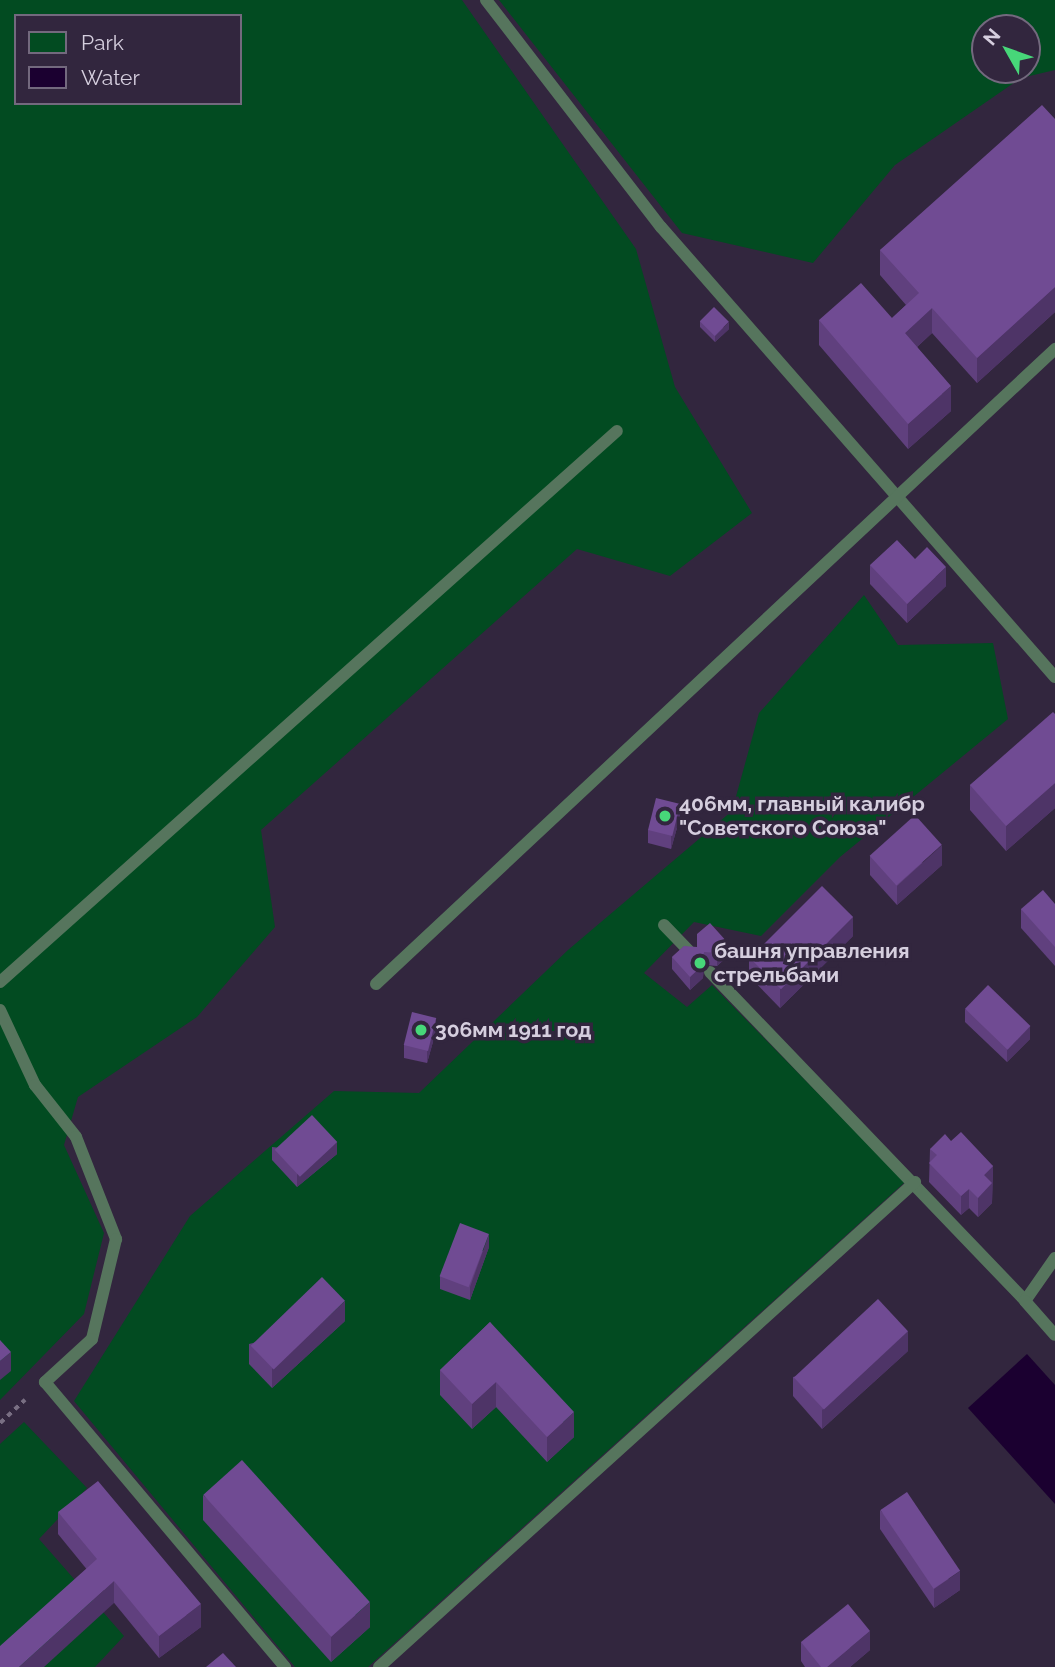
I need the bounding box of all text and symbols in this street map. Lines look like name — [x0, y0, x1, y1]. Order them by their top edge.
legend — [14, 14, 242, 105]
north arrow — [971, 14, 1041, 84]
text: N — [978, 24, 1005, 49]
text: Park — [81, 30, 124, 55]
text: Water — [81, 65, 140, 90]
place label: 406мм, главный калибр "Советского Союза" — [679, 791, 925, 841]
marker: 406мм, главный калибр "Советского Союза" — [657, 808, 673, 824]
place label: башня управления стрельбами — [714, 938, 910, 988]
marker: башня управления стрельбами — [692, 955, 708, 971]
place label: 306мм 1911 год — [435, 1017, 591, 1043]
marker: 306мм 1911 год — [413, 1022, 429, 1038]

